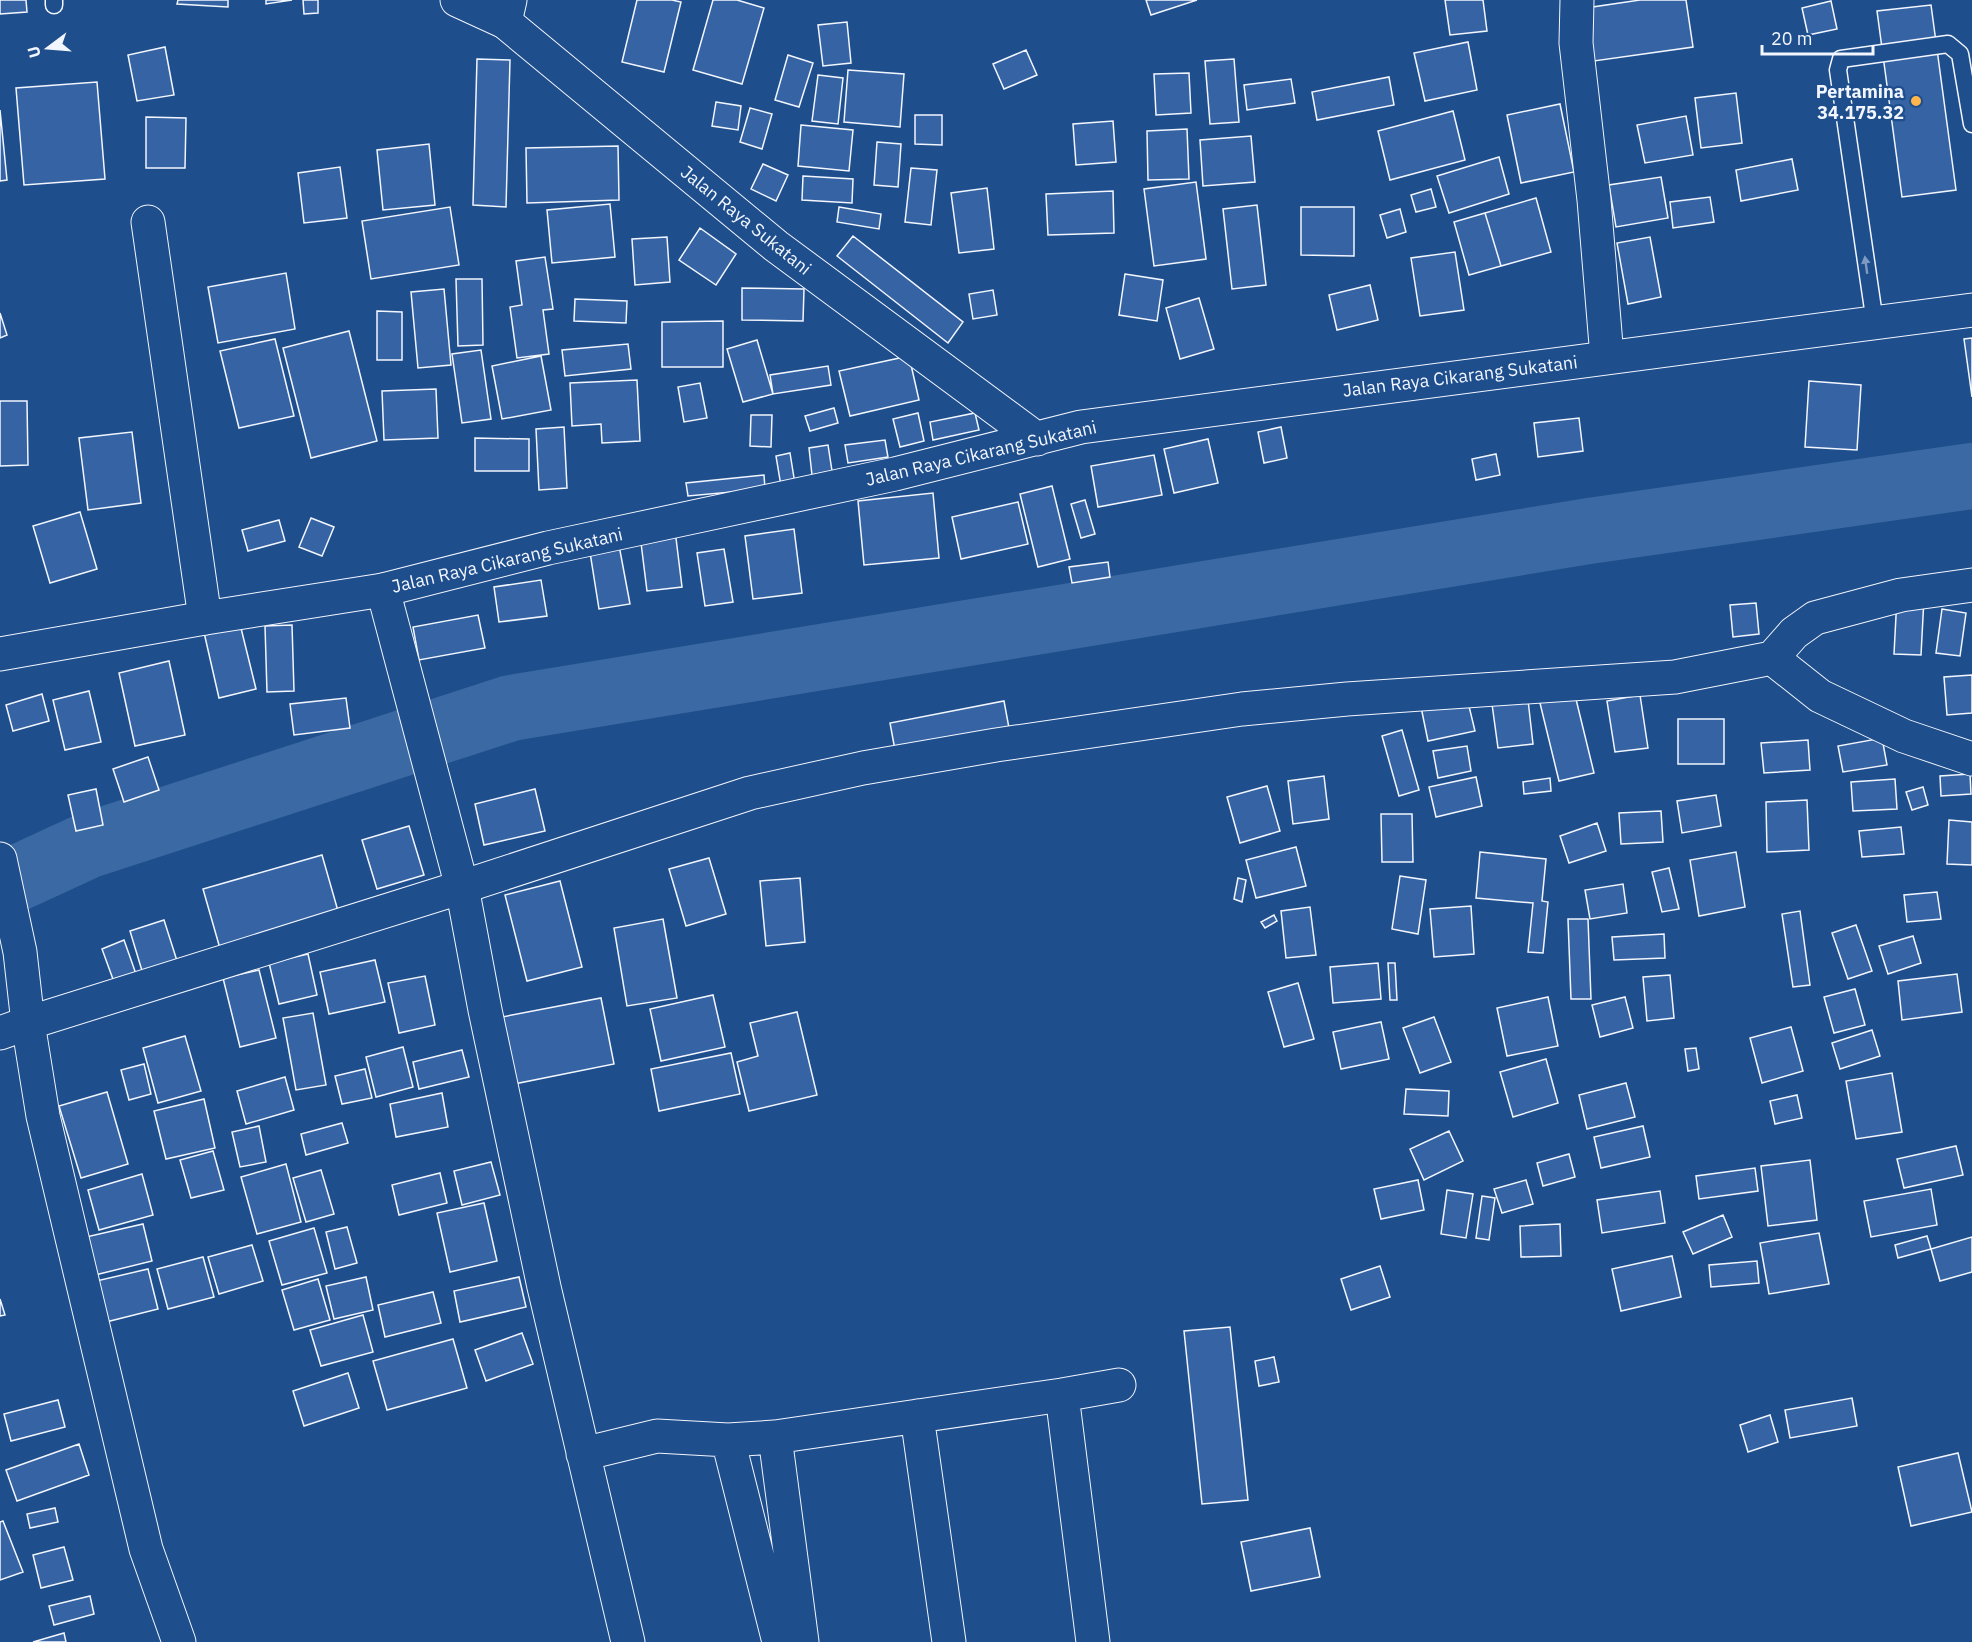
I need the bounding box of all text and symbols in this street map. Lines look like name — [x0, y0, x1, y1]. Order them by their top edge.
north arrow — [18, 18, 78, 78]
scale bar — [1762, 18, 1873, 56]
text: 20 m — [1771, 27, 1813, 50]
text: U — [22, 44, 45, 60]
place label: Pertamina 34.175.32 — [1816, 80, 1904, 124]
marker: Pertamina 34.175.32 — [1909, 94, 1923, 108]
street label: Jalan Raya Sukatani — [676, 160, 816, 280]
one-way arrow — [1862, 255, 1871, 274]
street label: Jalan Raya Cikarang Sukatani — [1341, 350, 1579, 402]
street label: Jalan Raya Cikarang Sukatani — [863, 415, 1099, 491]
street label: Jalan Raya Cikarang Sukatani — [389, 522, 625, 598]

